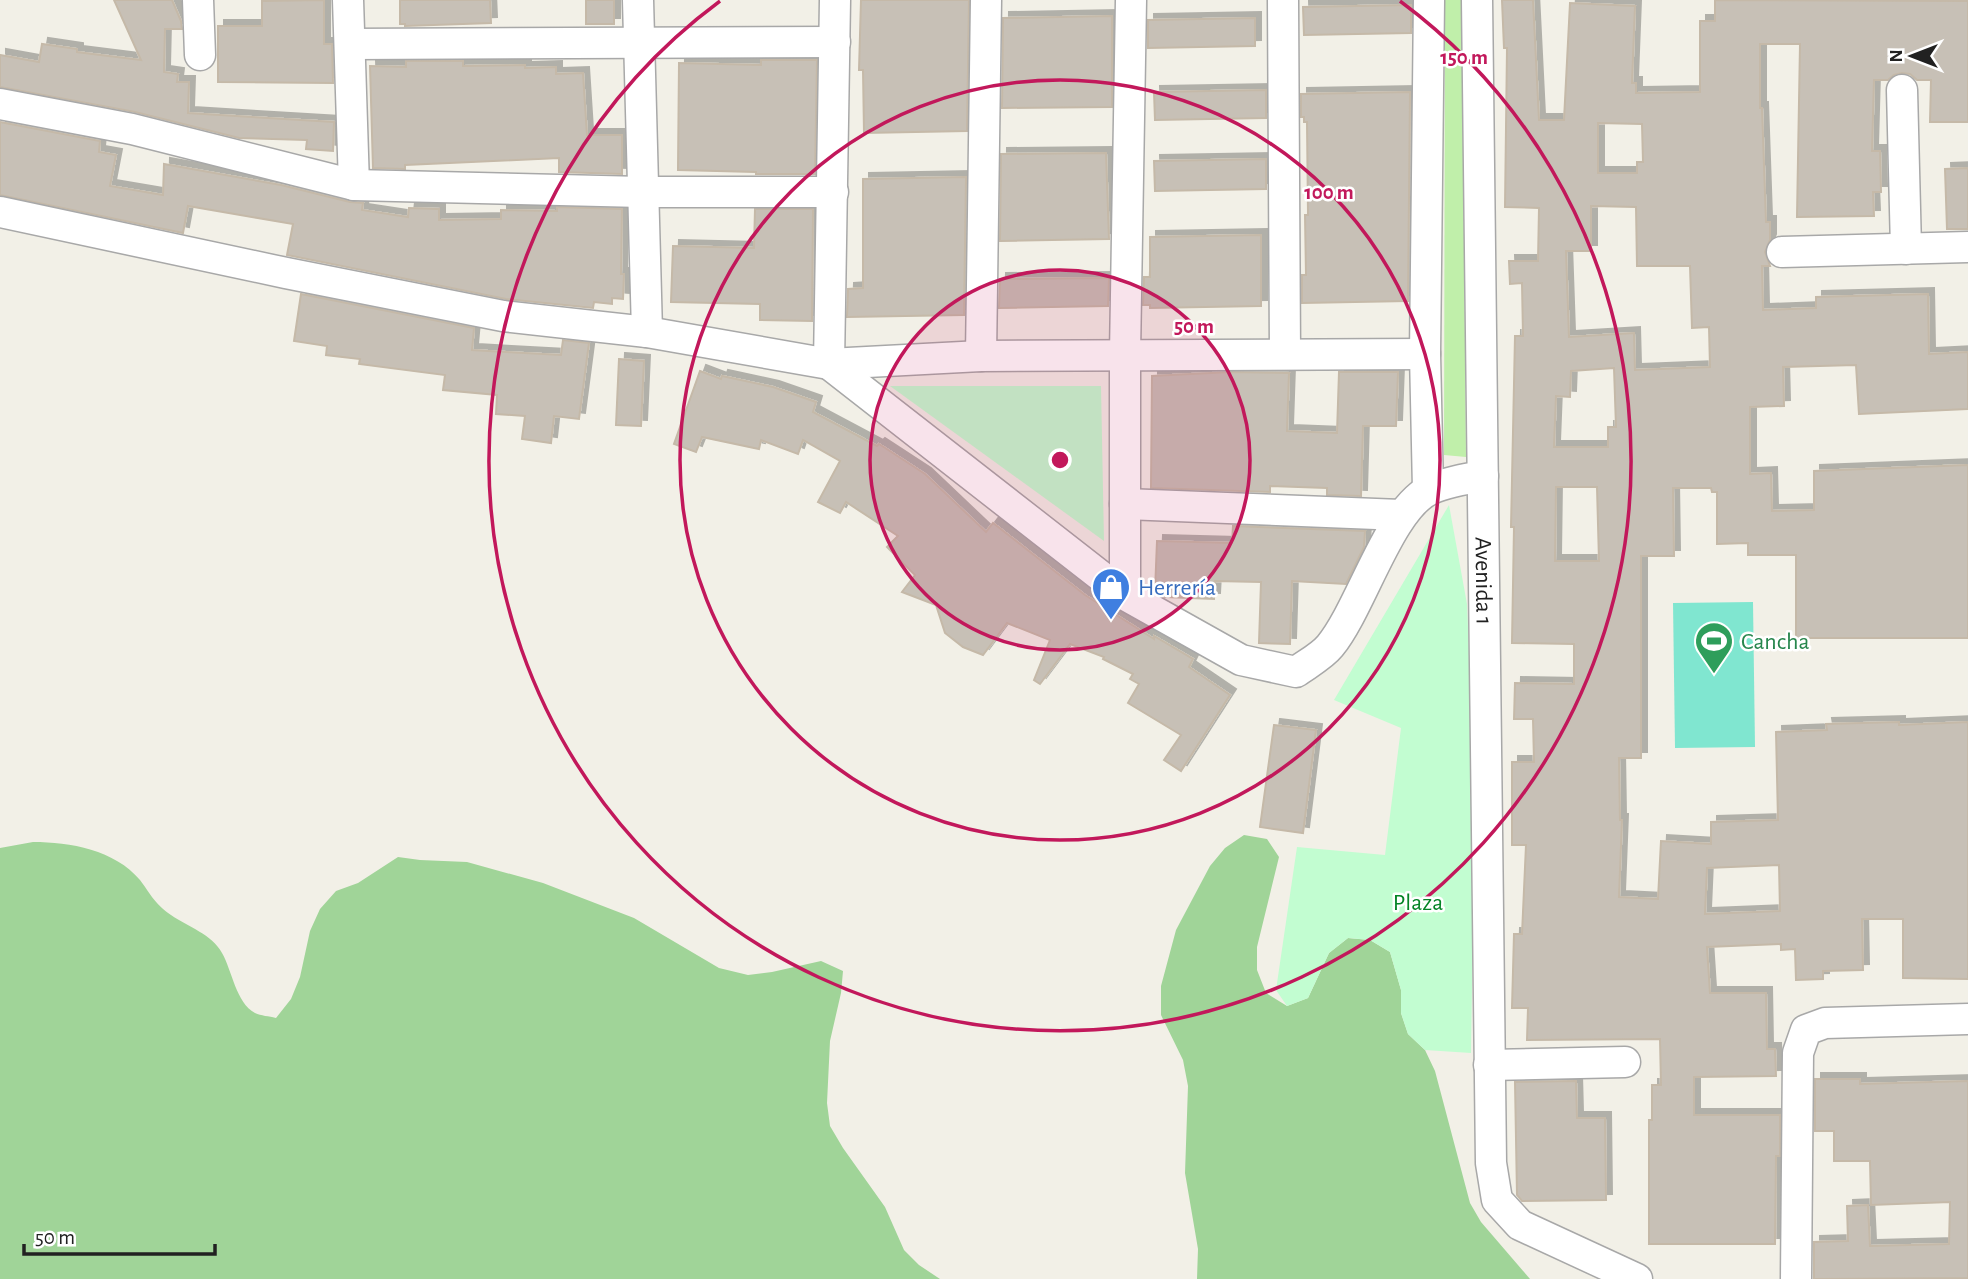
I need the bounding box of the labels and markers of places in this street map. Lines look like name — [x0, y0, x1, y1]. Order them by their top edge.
centre of rings — [1048, 448, 1072, 472]
shop icon: Herrería — [1090, 566, 1132, 621]
place label: Herrería — [1138, 576, 1216, 600]
sports icon: Cancha — [1693, 620, 1735, 675]
place label: Cancha — [1741, 630, 1810, 654]

